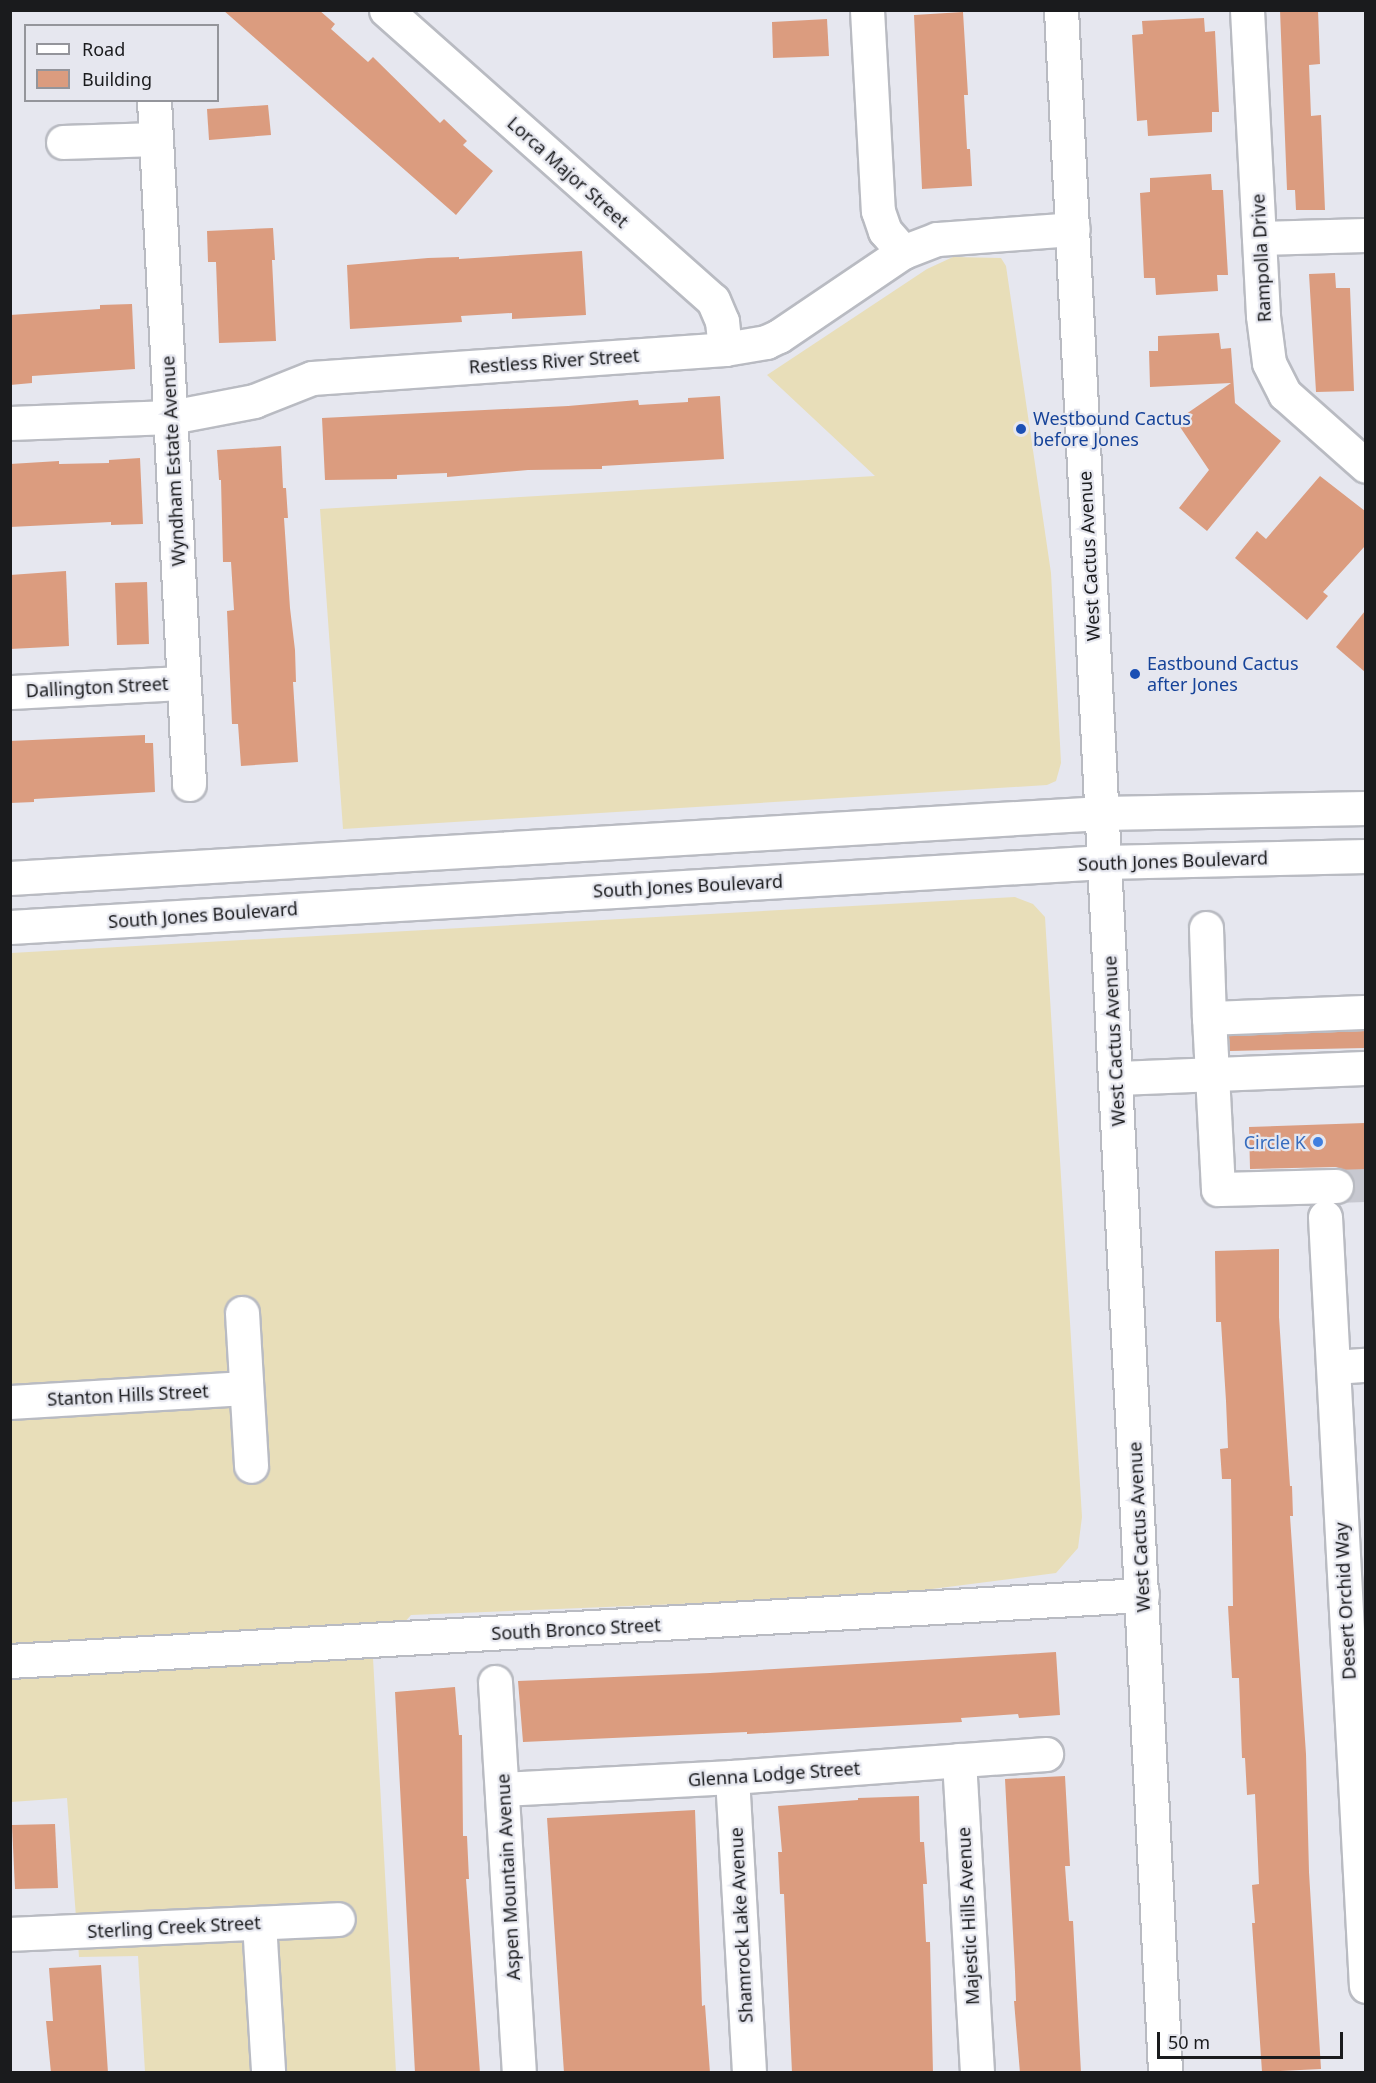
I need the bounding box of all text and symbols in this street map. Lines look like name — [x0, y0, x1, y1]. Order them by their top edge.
legend — [24, 24, 219, 102]
text: Road — [82, 37, 125, 61]
text: Building — [82, 67, 152, 91]
street label: Lorca Major Street — [503, 112, 633, 232]
street label: Rampolla Drive — [1247, 193, 1275, 323]
street label: Restless River Street — [468, 344, 640, 378]
street label: Wyndham Estate Avenue — [157, 355, 189, 567]
place label: Westbound Cactus before Jones — [1033, 408, 1191, 450]
marker: Westbound Cactus before Jones — [1014, 422, 1028, 436]
street label: West Cactus Avenue — [1074, 470, 1104, 642]
place label: Eastbound Cactus after Jones — [1147, 653, 1299, 696]
marker: Eastbound Cactus after Jones — [1128, 667, 1142, 681]
street label: Dallington Street — [25, 672, 169, 702]
street label: South Jones Boulevard — [1078, 847, 1268, 875]
street label: South Jones Boulevard — [593, 870, 783, 902]
street label: South Jones Boulevard — [107, 898, 299, 932]
street label: West Cactus Avenue — [1099, 955, 1129, 1127]
place label: Circle K — [1244, 1131, 1306, 1153]
marker: Circle K — [1311, 1135, 1325, 1149]
street label: Stanton Hills Street — [47, 1380, 209, 1410]
street label: West Cactus Avenue — [1124, 1441, 1154, 1613]
street label: Desert Orchid Way — [1330, 1522, 1360, 1680]
street label: South Bronco Street — [491, 1614, 661, 1644]
street label: Glenna Lodge Street — [687, 1757, 861, 1791]
street label: Aspen Mountain Avenue — [492, 1773, 524, 1981]
street label: Shamrock Lake Avenue — [725, 1827, 757, 2023]
street label: Majestic Hills Avenue — [953, 1827, 983, 2005]
street label: Sterling Creek Street — [87, 1912, 261, 1942]
scale bar — [1160, 2020, 1346, 2058]
text: 50 m — [1168, 2030, 1210, 2054]

